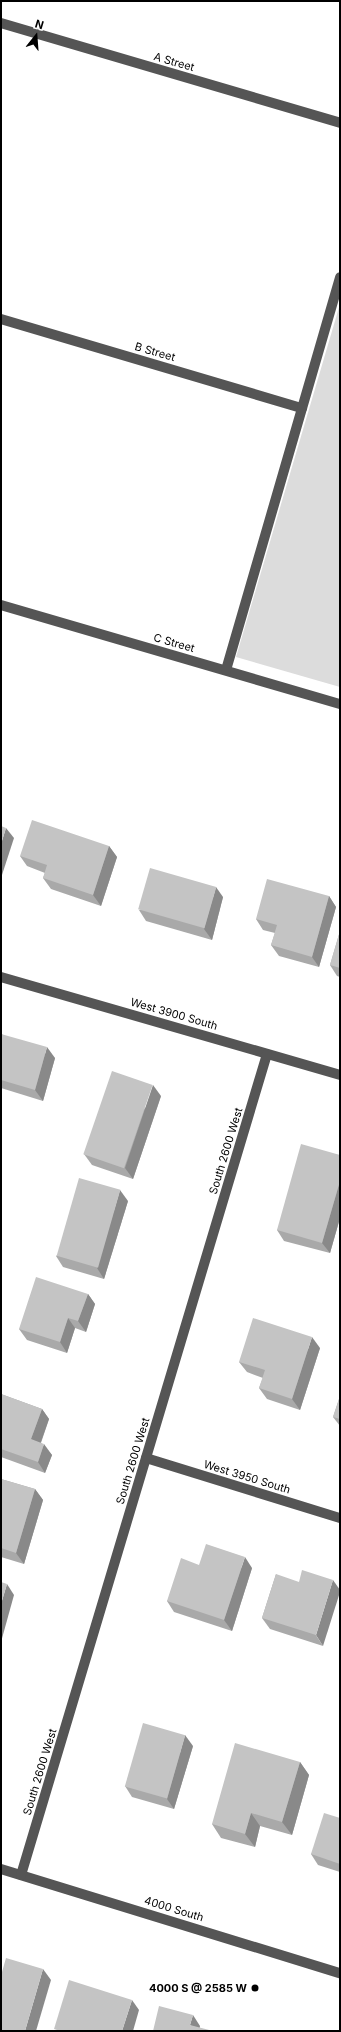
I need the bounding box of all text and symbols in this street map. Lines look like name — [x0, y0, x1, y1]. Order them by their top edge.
north arrow — [16, 16, 56, 56]
text: N — [33, 17, 46, 32]
street label: A Street — [152, 50, 196, 74]
street label: B Street — [133, 340, 177, 364]
street label: C Street — [152, 631, 196, 655]
street label: West 3900 South — [129, 995, 219, 1033]
street label: South 2600 West — [207, 1106, 245, 1196]
street label: South 2600 West — [114, 1416, 152, 1506]
street label: West 3950 South — [202, 1458, 292, 1496]
street label: South 2600 West — [21, 1727, 59, 1817]
street label: 4000 South — [143, 1894, 205, 1924]
place label: 4000 S @ 2585 W — [149, 1981, 247, 1995]
marker: 4000 S @ 2585 W — [250, 1983, 260, 1993]

